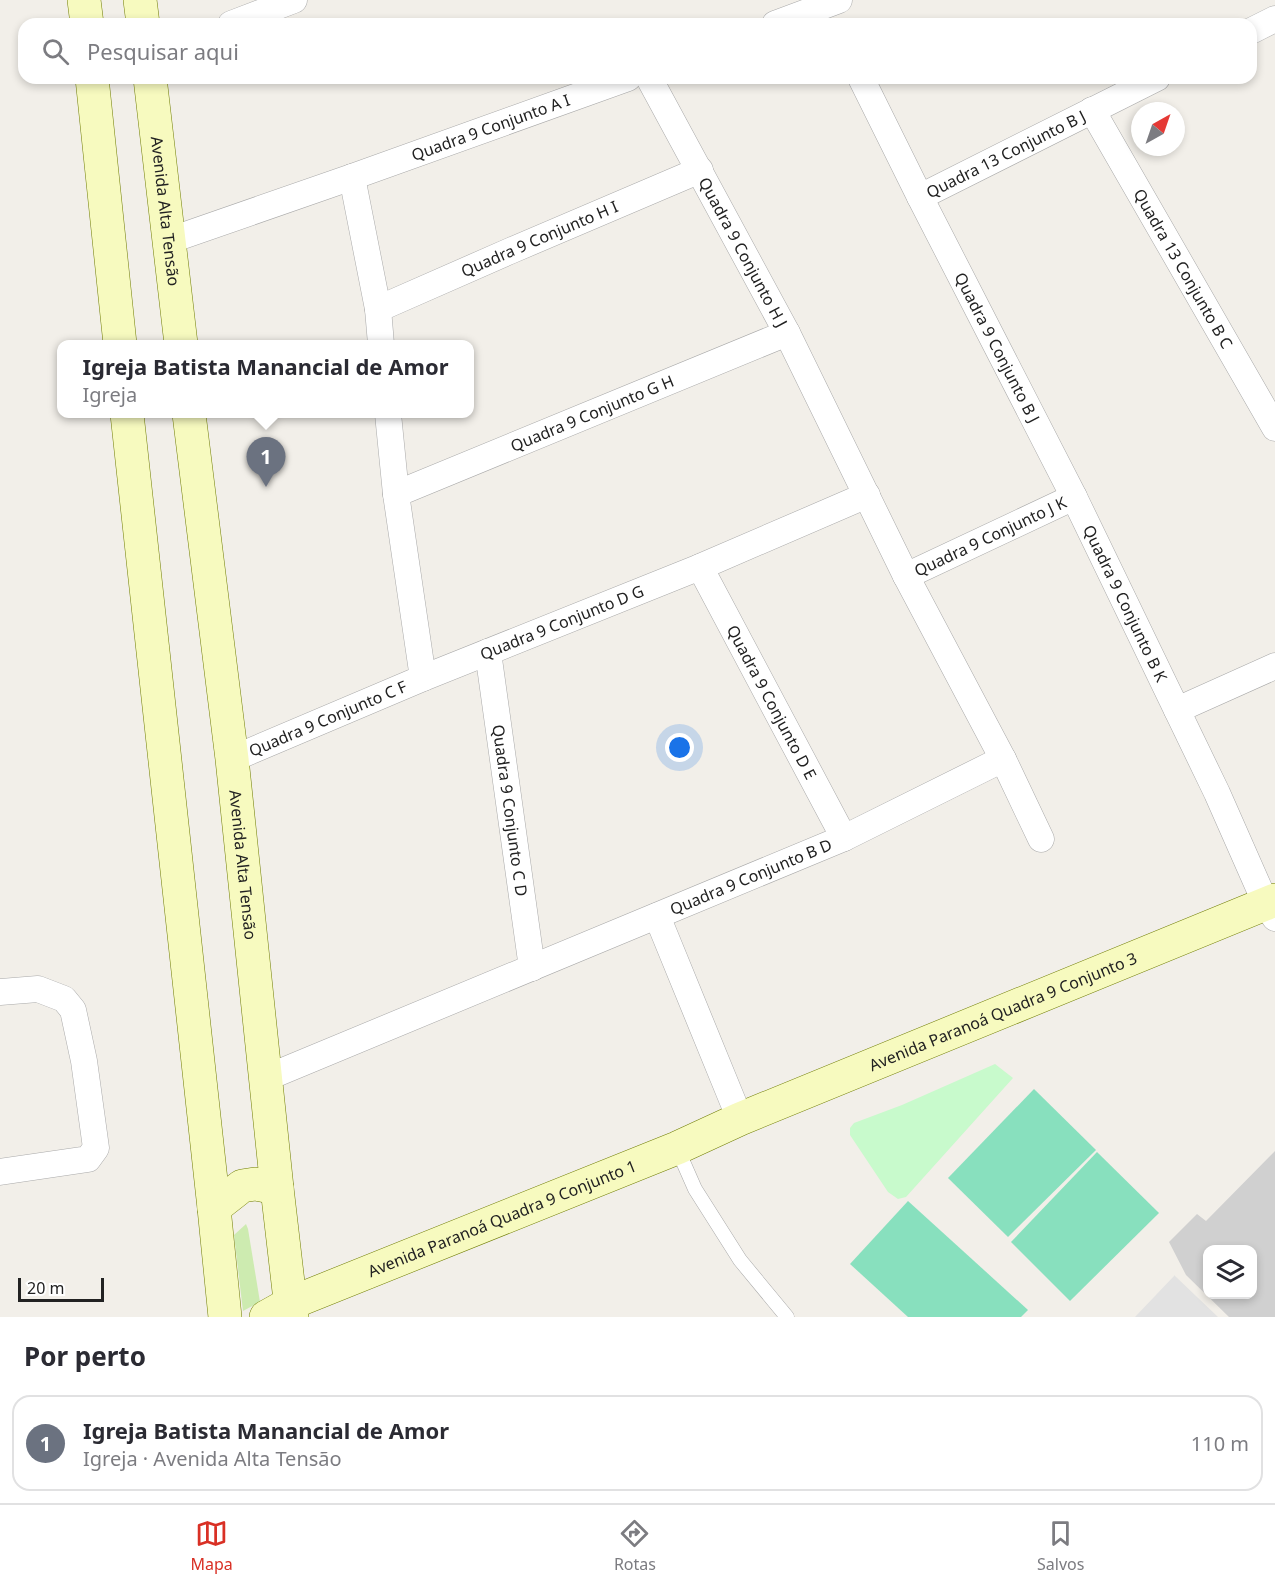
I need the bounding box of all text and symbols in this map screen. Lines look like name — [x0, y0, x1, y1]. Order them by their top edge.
search box — [18, 18, 1257, 84]
icon: search — [39, 35, 72, 68]
text: Pesquisar aqui — [87, 36, 239, 66]
street label: Quadra 9 Conjunto A I — [408, 89, 573, 166]
north arrow — [1131, 102, 1185, 156]
street label: Quadra 13 Conjunto B J — [922, 105, 1089, 203]
street label: Avenida Alta Tensão — [146, 135, 185, 287]
street label: Quadra 9 Conjunto H J — [694, 173, 793, 331]
street label: Quadra 13 Conjunto B C — [1129, 185, 1238, 353]
street label: Quadra 9 Conjunto H I — [457, 195, 621, 282]
street label: Quadra 9 Conjunto B J — [950, 269, 1045, 426]
popup — [57, 340, 474, 418]
text: Igreja Batista Manancial de Amor — [83, 351, 448, 381]
street label: Quadra 9 Conjunto G H — [507, 370, 677, 457]
text: Igreja — [83, 381, 137, 408]
pin: 1 — [246, 438, 286, 487]
street label: Quadra 9 Conjunto J K — [910, 491, 1070, 582]
street label: Quadra 9 Conjunto B K — [1078, 521, 1173, 685]
street label: Quadra 9 Conjunto D G — [477, 580, 647, 665]
street label: Quadra 9 Conjunto D E — [722, 621, 822, 783]
street label: Quadra 9 Conjunto C F — [245, 675, 410, 762]
street label: Quadra 9 Conjunto C D — [487, 723, 533, 898]
your location — [665, 733, 694, 762]
street label: Avenida Alta Tensão — [224, 789, 262, 941]
street label: Quadra 9 Conjunto B D — [667, 833, 835, 920]
street label: Avenida Paranoá Quadra 9 Conjunto 3 — [866, 947, 1140, 1076]
street label: Avenida Paranoá Quadra 9 Conjunto 1 — [364, 1155, 639, 1282]
map controls — [1203, 1245, 1257, 1299]
button: layers — [1203, 1245, 1257, 1299]
scale bar — [18, 1275, 104, 1302]
text: 20 m — [27, 1277, 64, 1299]
text: Por perto — [24, 1338, 146, 1374]
text: Igreja Batista Manancial de Amor — [83, 1415, 449, 1445]
text: 1 — [40, 1430, 51, 1457]
text: 110 m — [1191, 1430, 1249, 1457]
text: Igreja · Avenida Alta Tensão — [83, 1445, 342, 1472]
tab: Mapa — [191, 1517, 233, 1575]
tab: Rotas — [614, 1517, 656, 1575]
tab: Salvos — [1037, 1517, 1084, 1575]

